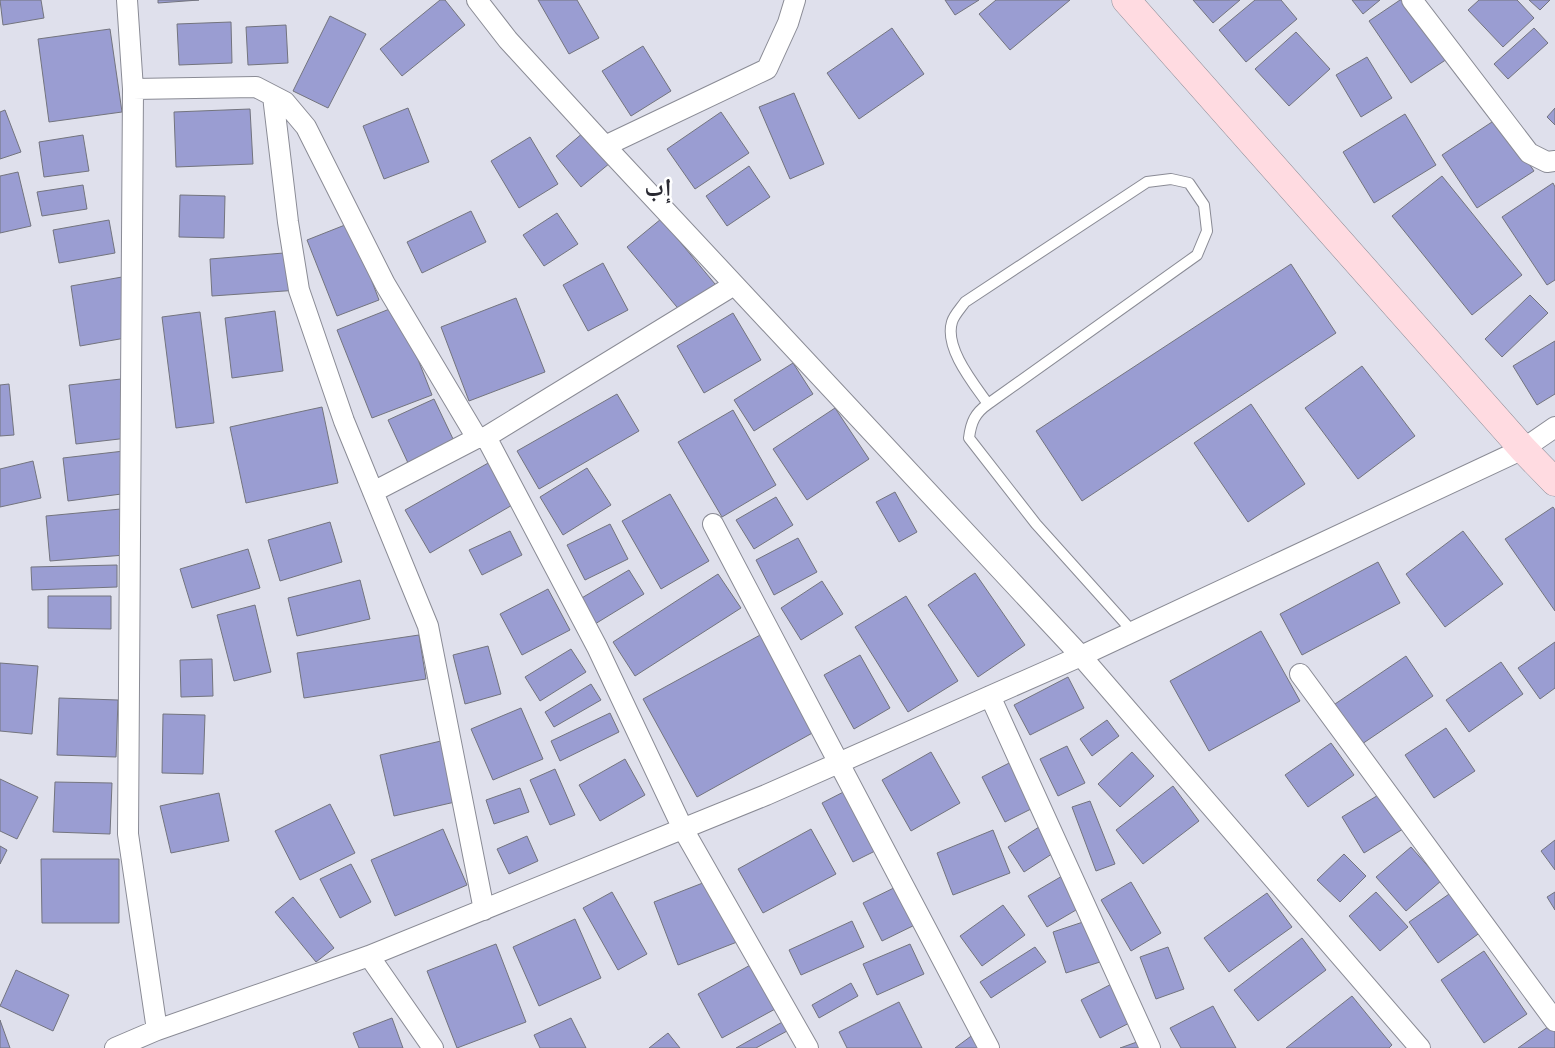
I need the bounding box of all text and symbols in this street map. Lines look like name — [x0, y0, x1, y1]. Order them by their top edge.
district label: إب — [644, 172, 672, 204]

